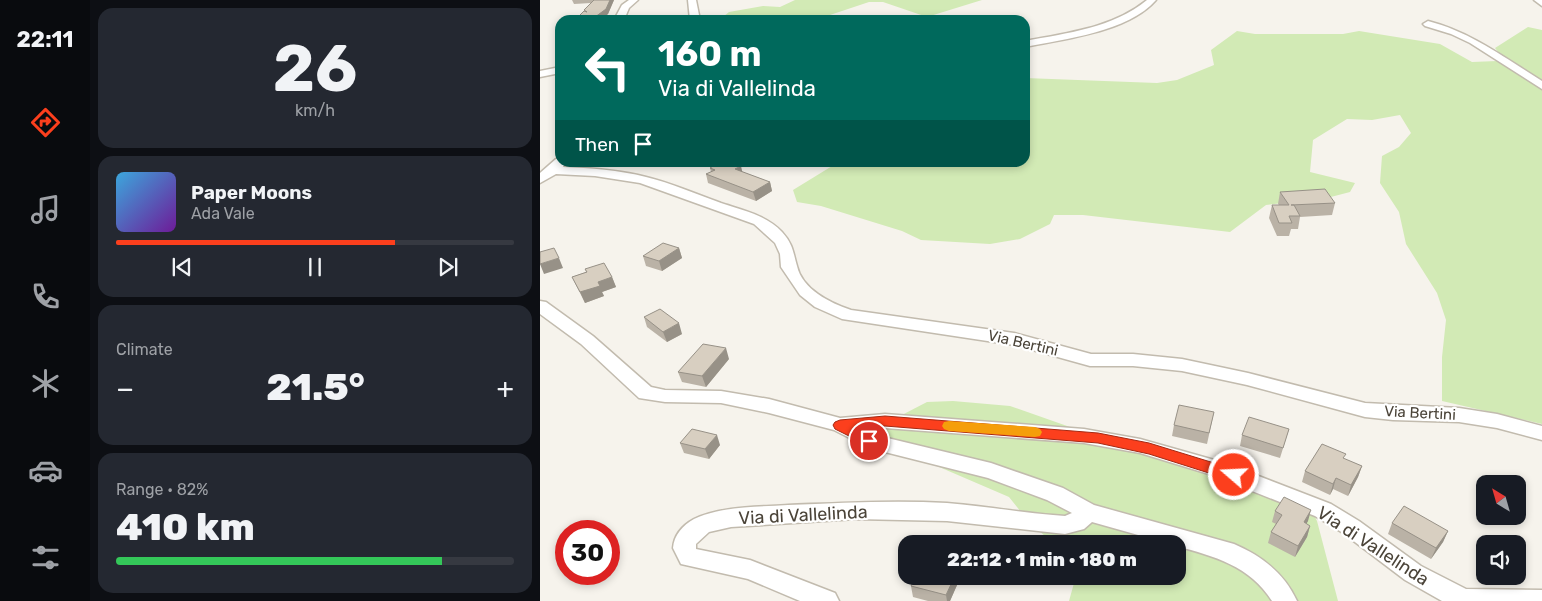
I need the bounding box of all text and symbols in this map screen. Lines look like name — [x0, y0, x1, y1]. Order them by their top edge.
text: 22:11 — [17, 26, 73, 53]
text: 26 — [273, 30, 357, 107]
text: 160 m — [658, 33, 762, 75]
icon: left — [575, 35, 640, 100]
text: Via di Vallelinda — [658, 75, 816, 102]
text: km/h — [295, 101, 335, 120]
icon: directions — [28, 105, 63, 140]
icon: arrive — [629, 130, 657, 158]
text: Then — [575, 133, 619, 156]
text: Paper Moons — [191, 181, 312, 204]
icon: music — [28, 192, 63, 227]
text: Ada Vale — [191, 204, 255, 223]
icon: previous — [168, 253, 196, 281]
icon: pause — [301, 253, 329, 281]
icon: next — [434, 253, 462, 281]
icon: phone — [28, 279, 63, 314]
street label: Via Bertini — [986, 326, 1060, 360]
text: Climate — [116, 340, 173, 359]
text: 21.5° — [266, 364, 365, 410]
icon: climate — [28, 366, 63, 401]
text: − — [116, 372, 134, 405]
text: + — [497, 372, 514, 405]
street label: Via Bertini — [1384, 402, 1456, 424]
pin — [848, 420, 890, 462]
icon: arrive — [855, 427, 883, 455]
position arrow — [1207, 448, 1259, 500]
icon: car — [28, 453, 63, 488]
north arrow — [1476, 475, 1526, 525]
map controls — [1476, 475, 1526, 585]
text: Range · 82% — [116, 480, 208, 499]
street label: Via di Vallelinda — [738, 501, 868, 529]
street label: Via di Vallelinda — [1313, 502, 1433, 590]
text: 410 km — [116, 504, 255, 550]
speed limit sign: 30 — [555, 520, 620, 585]
button: sound — [1476, 535, 1526, 585]
icon: filters — [28, 540, 63, 575]
text: 22:12 · 1 min · 180 m — [947, 548, 1137, 571]

